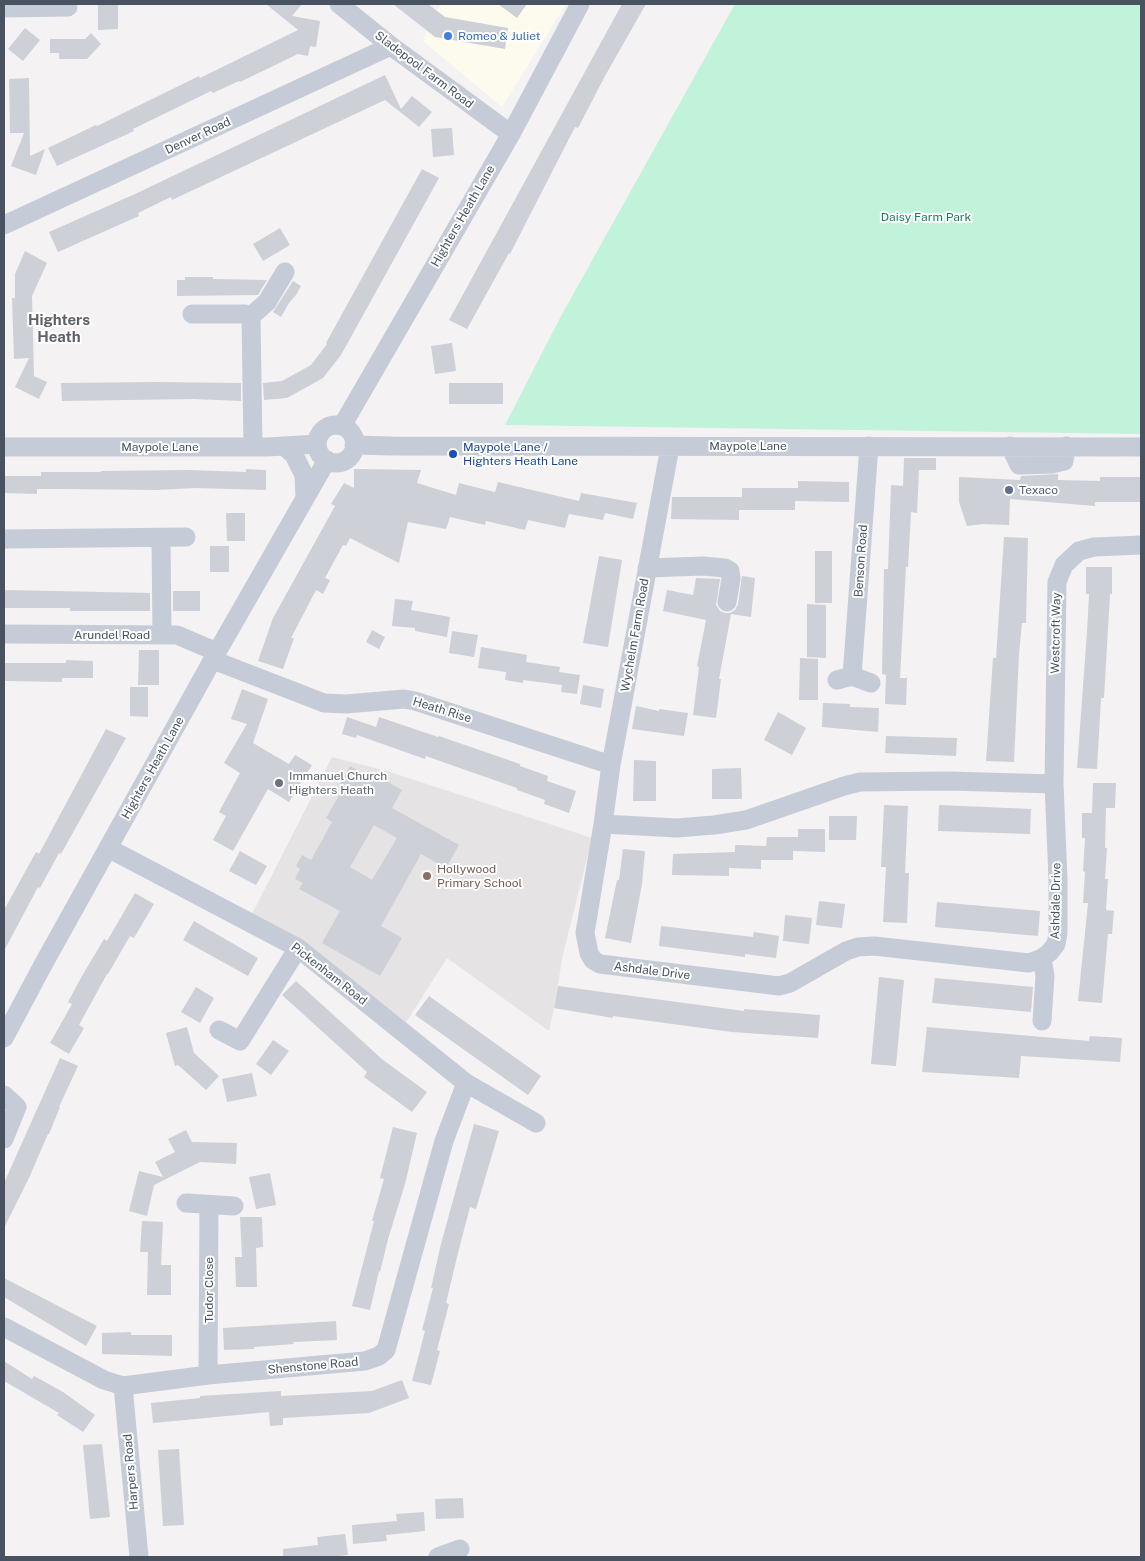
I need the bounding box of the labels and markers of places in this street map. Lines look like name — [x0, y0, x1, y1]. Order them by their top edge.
place label: Romeo & Juliet — [458, 29, 540, 43]
marker: Romeo & Juliet — [442, 30, 454, 42]
place label: Maypole Lane / Highters Heath Lane — [463, 440, 578, 468]
marker: Maypole Lane / Highters Heath Lane — [447, 448, 459, 460]
place label: Texaco — [1019, 483, 1058, 497]
marker: Texaco — [1003, 484, 1015, 496]
place label: Immanuel Church Highters Heath — [289, 769, 387, 797]
marker: Immanuel Church Highters Heath — [273, 777, 285, 789]
place label: Hollywood Primary School — [437, 862, 522, 890]
marker: Hollywood Primary School — [421, 870, 433, 882]

